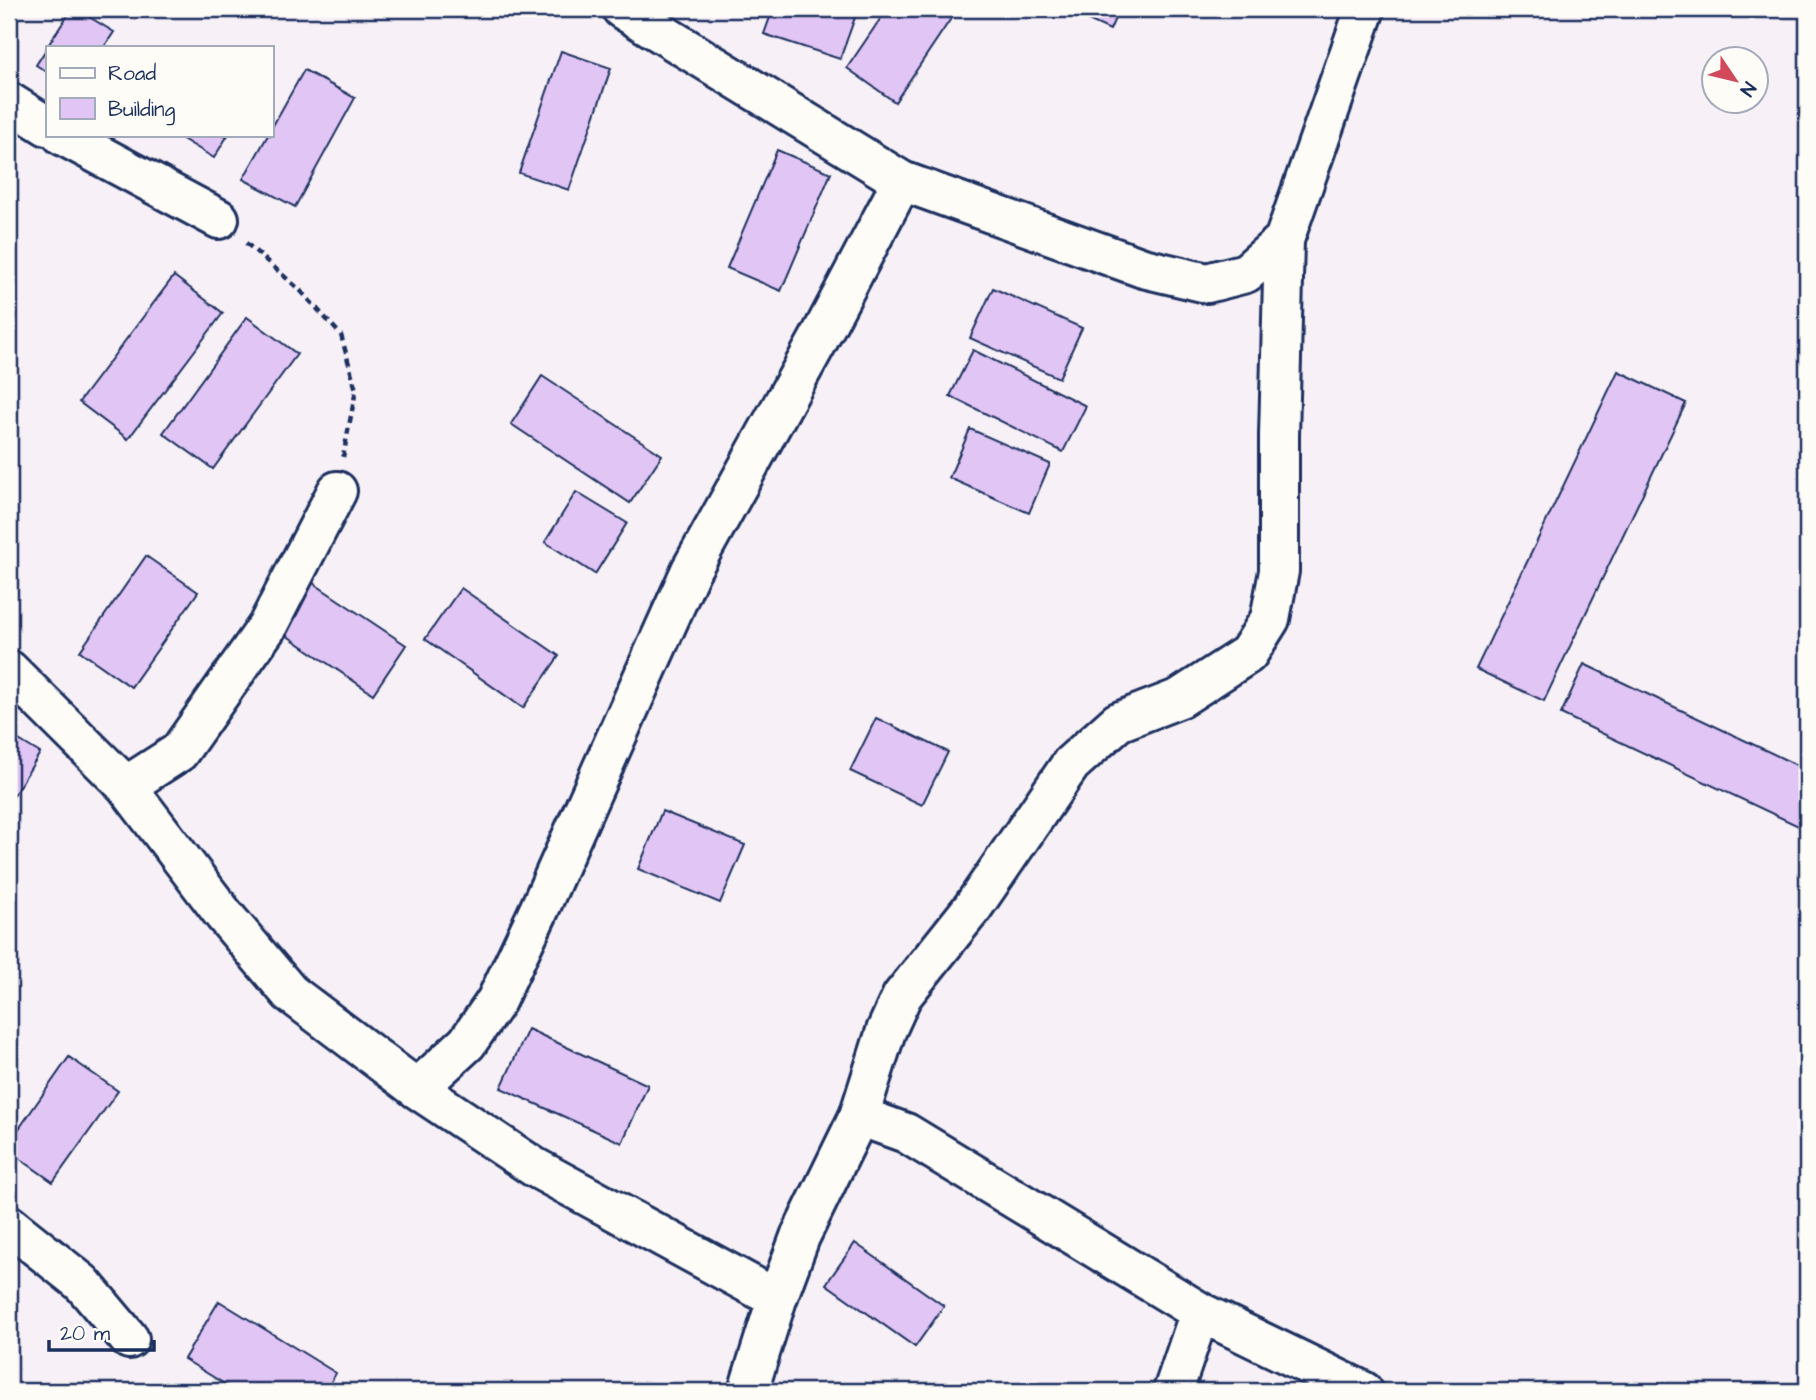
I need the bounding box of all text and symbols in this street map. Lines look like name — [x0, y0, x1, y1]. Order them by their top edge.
legend — [46, 46, 273, 136]
north arrow — [1700, 46, 1770, 116]
text: Road — [108, 59, 156, 88]
text: N — [1733, 76, 1762, 102]
text: Building — [108, 95, 176, 126]
scale bar — [49, 1309, 154, 1353]
text: 20 m — [60, 1319, 111, 1348]

